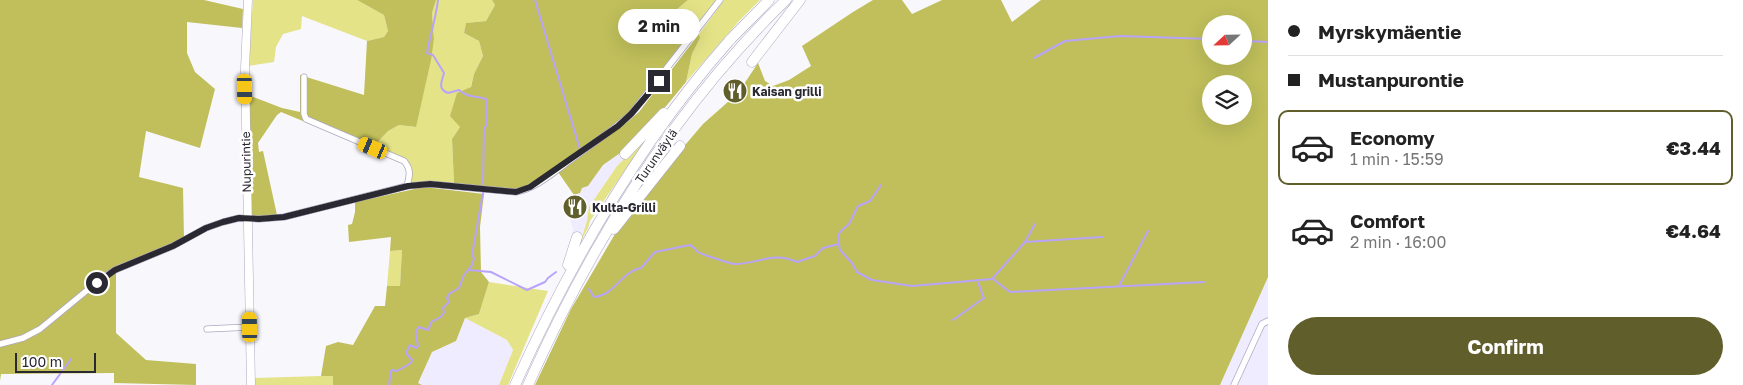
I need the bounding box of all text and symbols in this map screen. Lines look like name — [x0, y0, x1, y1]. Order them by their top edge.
callout: 2 min — [618, 8, 700, 44]
north arrow — [1202, 15, 1252, 65]
map controls — [1202, 15, 1252, 125]
text: 2 min — [638, 16, 680, 36]
text: Myrskymäentie — [1318, 20, 1461, 43]
text: Mustanpurontie — [1318, 68, 1464, 91]
route end — [648, 70, 670, 92]
car — [237, 74, 252, 104]
button: layers — [1202, 75, 1252, 125]
restaurant icon: Kaisan grilli — [722, 78, 748, 104]
place label: Kaisan grilli — [752, 84, 821, 99]
icon: car — [1290, 125, 1335, 170]
street label: Turunväylä — [632, 126, 680, 186]
text: Economy — [1350, 126, 1435, 149]
street label: Nupurintie — [238, 131, 254, 193]
car — [356, 135, 389, 161]
text: €3.44 — [1666, 136, 1721, 159]
text: 1 min · 15:59 — [1350, 149, 1444, 169]
restaurant icon: Kulta-Grilli — [562, 194, 588, 220]
place label: Kulta-Grilli — [592, 200, 656, 215]
icon: car — [1290, 208, 1335, 253]
text: Comfort — [1350, 209, 1425, 232]
text: €4.64 — [1666, 219, 1721, 242]
text: 2 min · 16:00 — [1350, 232, 1446, 252]
route start — [86, 272, 108, 294]
car — [242, 312, 257, 342]
button: Confirm — [1288, 317, 1723, 375]
scale bar — [15, 350, 96, 373]
text: 100 m — [22, 353, 62, 370]

